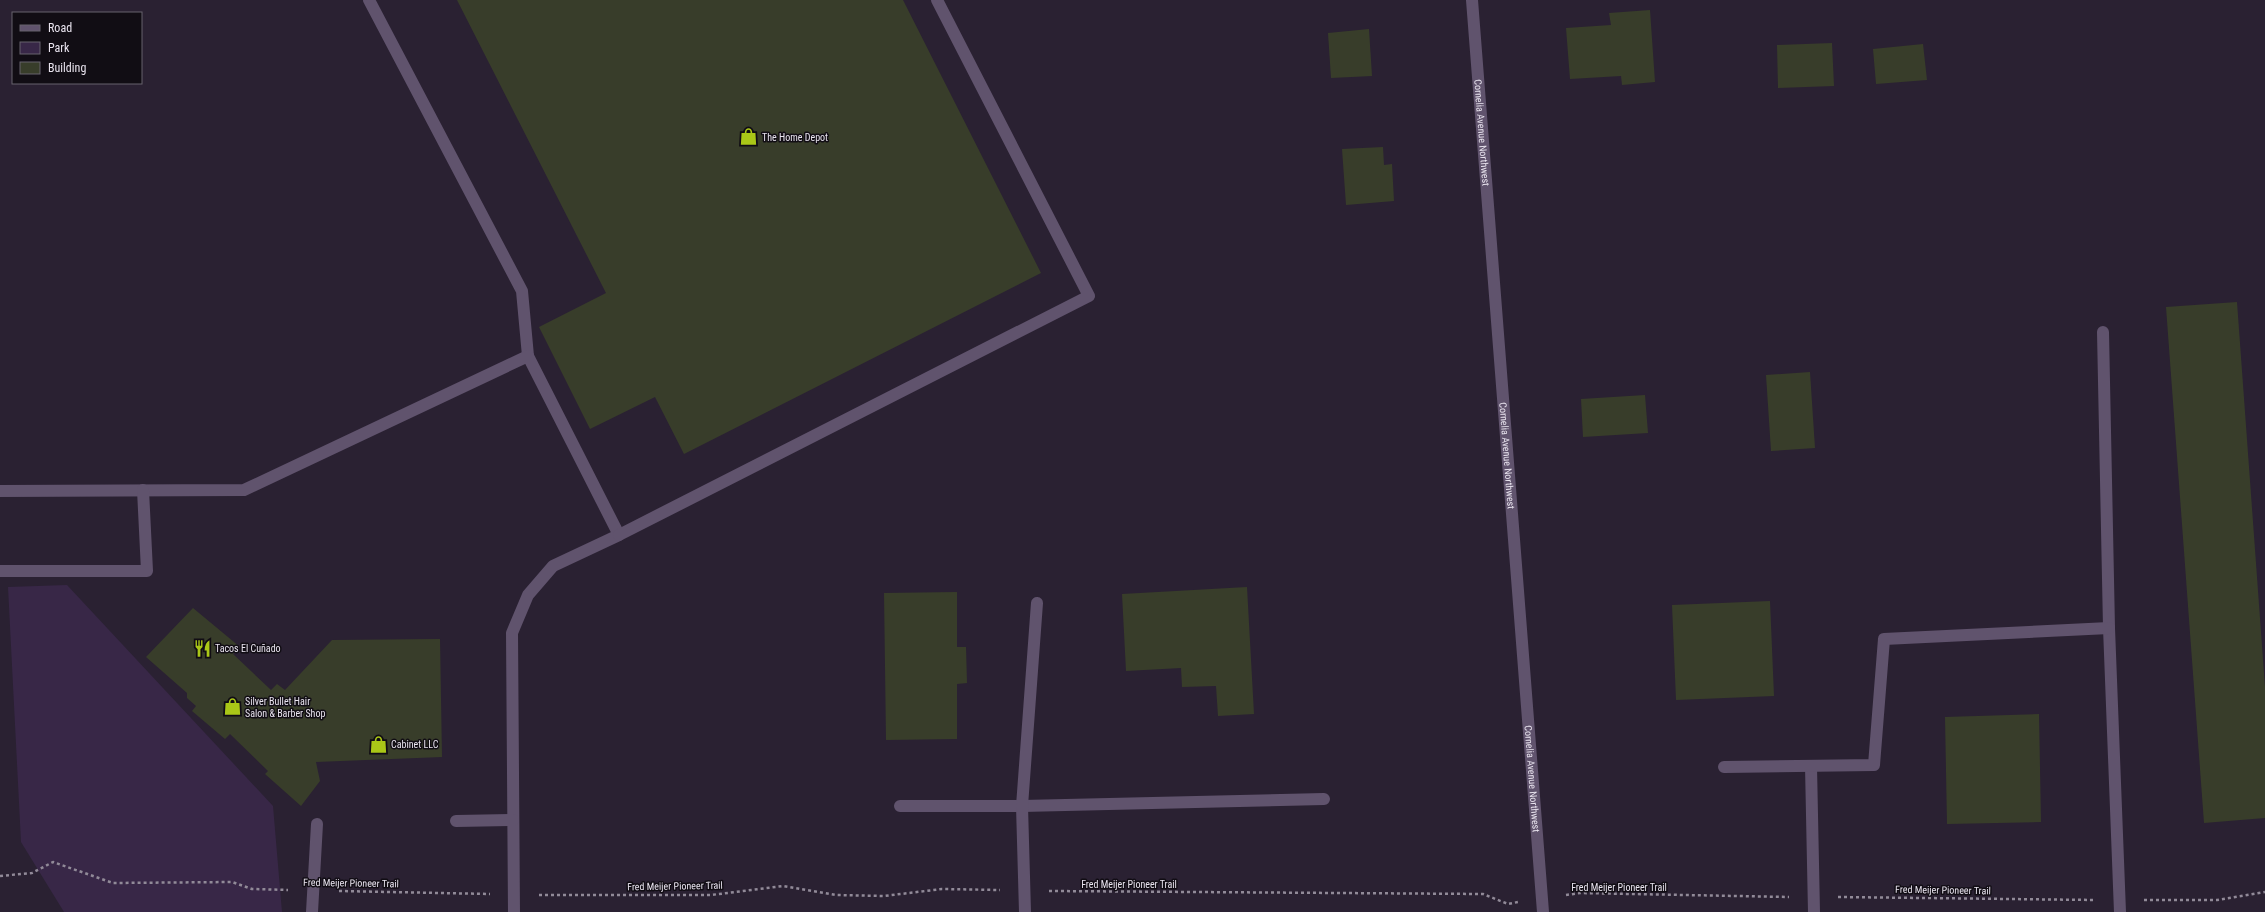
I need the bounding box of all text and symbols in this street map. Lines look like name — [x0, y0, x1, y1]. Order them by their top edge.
legend — [12, 12, 142, 84]
text: Road — [48, 21, 72, 35]
text: Park — [48, 41, 70, 55]
text: Building — [48, 61, 86, 75]
street label: Cornelia Avenue Northwest — [1473, 79, 1492, 186]
shop icon: The Home Depot — [739, 127, 759, 147]
place label: The Home Depot — [762, 132, 828, 143]
street label: Cornelia Avenue Northwest — [1498, 402, 1517, 509]
restaurant icon: Tacos El Cuñado — [192, 638, 212, 658]
place label: Tacos El Cuñado — [215, 643, 281, 654]
place label: Silver Bullet Hair Salon & Barber Shop — [245, 696, 325, 719]
shop icon: Silver Bullet Hair Salon & Barber Shop — [222, 697, 242, 717]
street label: Cornelia Avenue Northwest — [1523, 725, 1542, 833]
shop icon: Cabinet LLC — [368, 734, 388, 754]
place label: Cabinet LLC — [391, 739, 439, 750]
street label: Fred Meijer Pioneer Trail — [303, 877, 399, 889]
street label: Fred Meijer Pioneer Trail — [1081, 879, 1177, 890]
street label: Fred Meijer Pioneer Trail — [627, 880, 723, 892]
street label: Fred Meijer Pioneer Trail — [1571, 882, 1667, 893]
street label: Fred Meijer Pioneer Trail — [1895, 884, 1991, 896]

